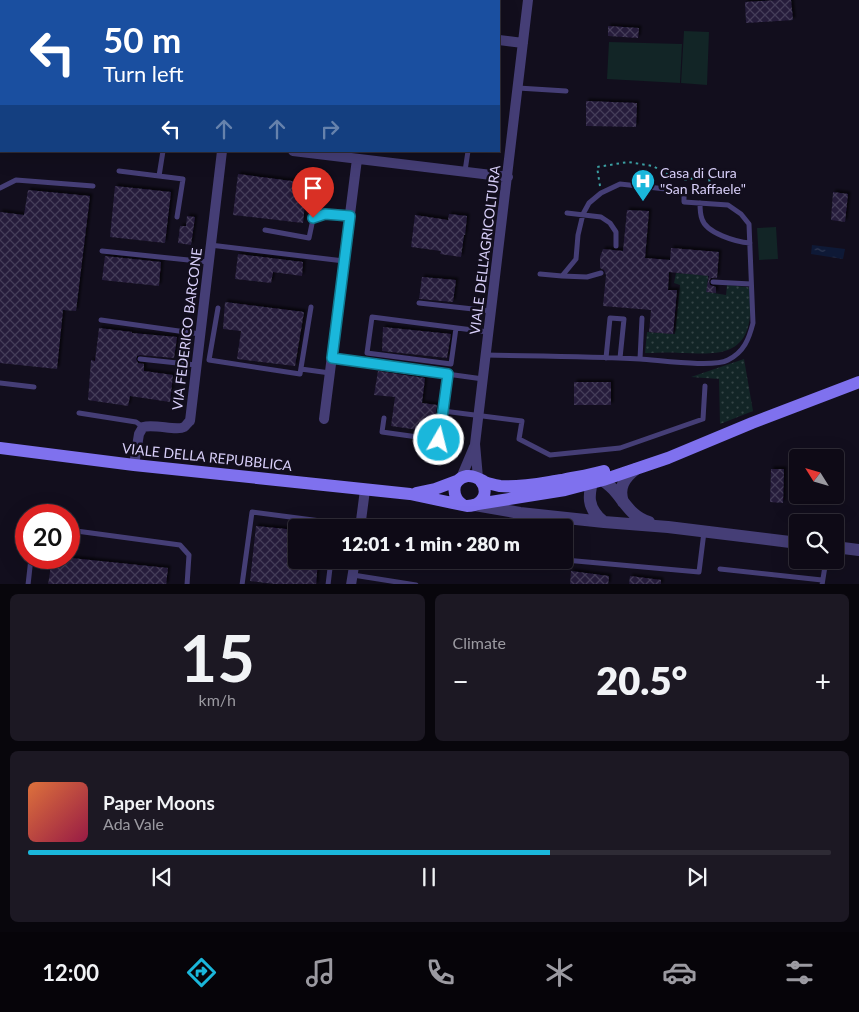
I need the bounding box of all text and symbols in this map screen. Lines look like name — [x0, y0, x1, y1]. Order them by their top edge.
text: 50 m — [103, 18, 181, 60]
icon: left — [20, 20, 85, 85]
text: Turn left — [103, 60, 184, 87]
icon: left — [157, 115, 185, 143]
icon: ahead — [210, 115, 238, 143]
icon: ahead — [263, 115, 291, 143]
icon: right — [316, 115, 344, 143]
street label: VIALE DELL'AGRICOLTURA — [466, 164, 503, 336]
place label: Casa di Cura "San Raffaele" — [660, 164, 746, 197]
pin — [292, 167, 334, 218]
hospital icon: Casa di Cura "San Raffaele" — [630, 168, 656, 202]
icon: arrive — [299, 174, 327, 202]
street label: VIA FEDERICO BARCONE — [168, 247, 205, 411]
position arrow — [412, 413, 464, 465]
street label: VIALE DELLA REPUBBLICA — [121, 439, 294, 474]
north arrow — [789, 449, 844, 504]
map controls — [789, 449, 844, 569]
speed limit sign: 20 — [15, 504, 80, 569]
button: search — [789, 514, 844, 569]
text: 12:01 · 1 min · 280 m — [341, 532, 520, 555]
text: 15 — [180, 618, 255, 696]
text: Climate — [453, 633, 506, 652]
text: 20.5° — [596, 657, 687, 703]
text: − — [453, 664, 469, 698]
text: + — [815, 664, 831, 698]
text: km/h — [199, 690, 236, 709]
text: Paper Moons — [103, 791, 215, 814]
text: Ada Vale — [103, 814, 164, 833]
icon: previous — [148, 863, 176, 891]
icon: pause — [415, 863, 443, 891]
icon: next — [683, 863, 711, 891]
icon: directions — [184, 955, 219, 990]
icon: music — [303, 955, 338, 990]
icon: phone — [423, 955, 458, 990]
icon: climate — [542, 955, 577, 990]
icon: car — [662, 955, 697, 990]
icon: filters — [782, 955, 817, 990]
text: 12:00 — [42, 959, 99, 986]

